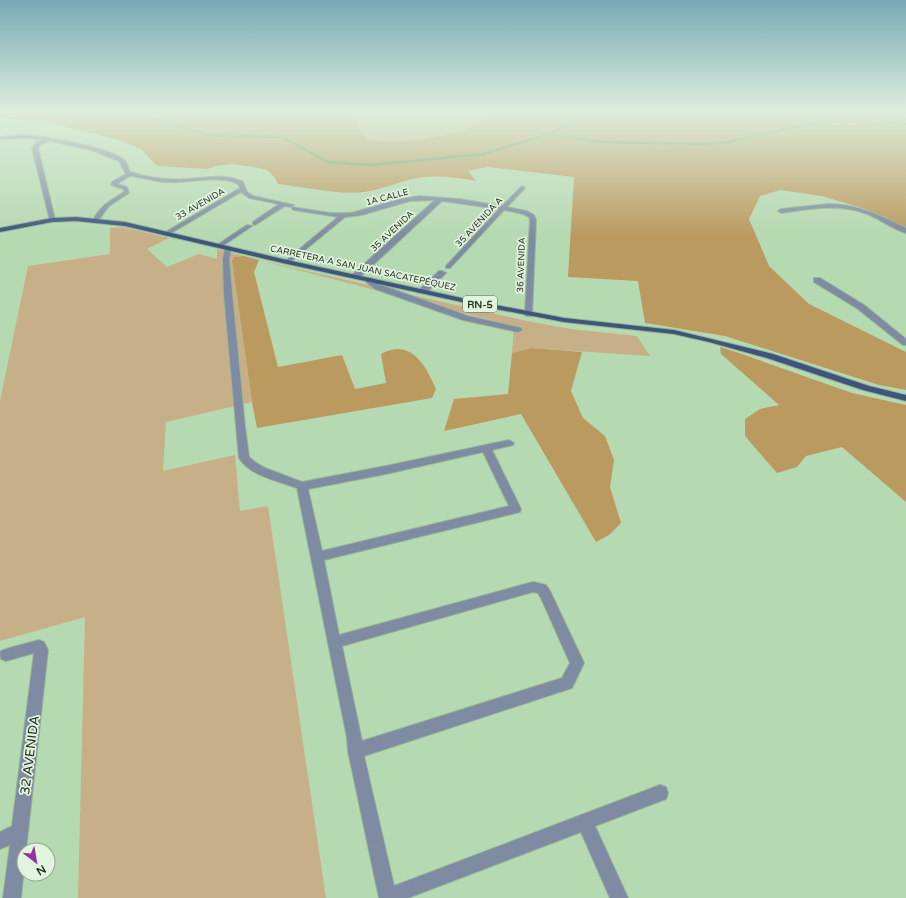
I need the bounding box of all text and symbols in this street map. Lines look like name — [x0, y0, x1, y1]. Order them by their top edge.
street label: 33 AVENIDA — [174, 186, 227, 223]
street label: 1A CALLE — [365, 186, 410, 208]
street label: 35 AVENIDA A — [453, 195, 505, 250]
street label: 35 AVENIDA — [368, 208, 416, 254]
street label: 36 AVENIDA — [515, 237, 528, 293]
street label: CARRETERA A SAN JUAN SACATEPÉQUEZ — [269, 242, 457, 294]
road number: RN-5 — [463, 296, 497, 312]
street label: 32 AVENIDA — [17, 714, 43, 796]
north arrow — [16, 842, 56, 882]
text: N — [34, 862, 48, 878]

